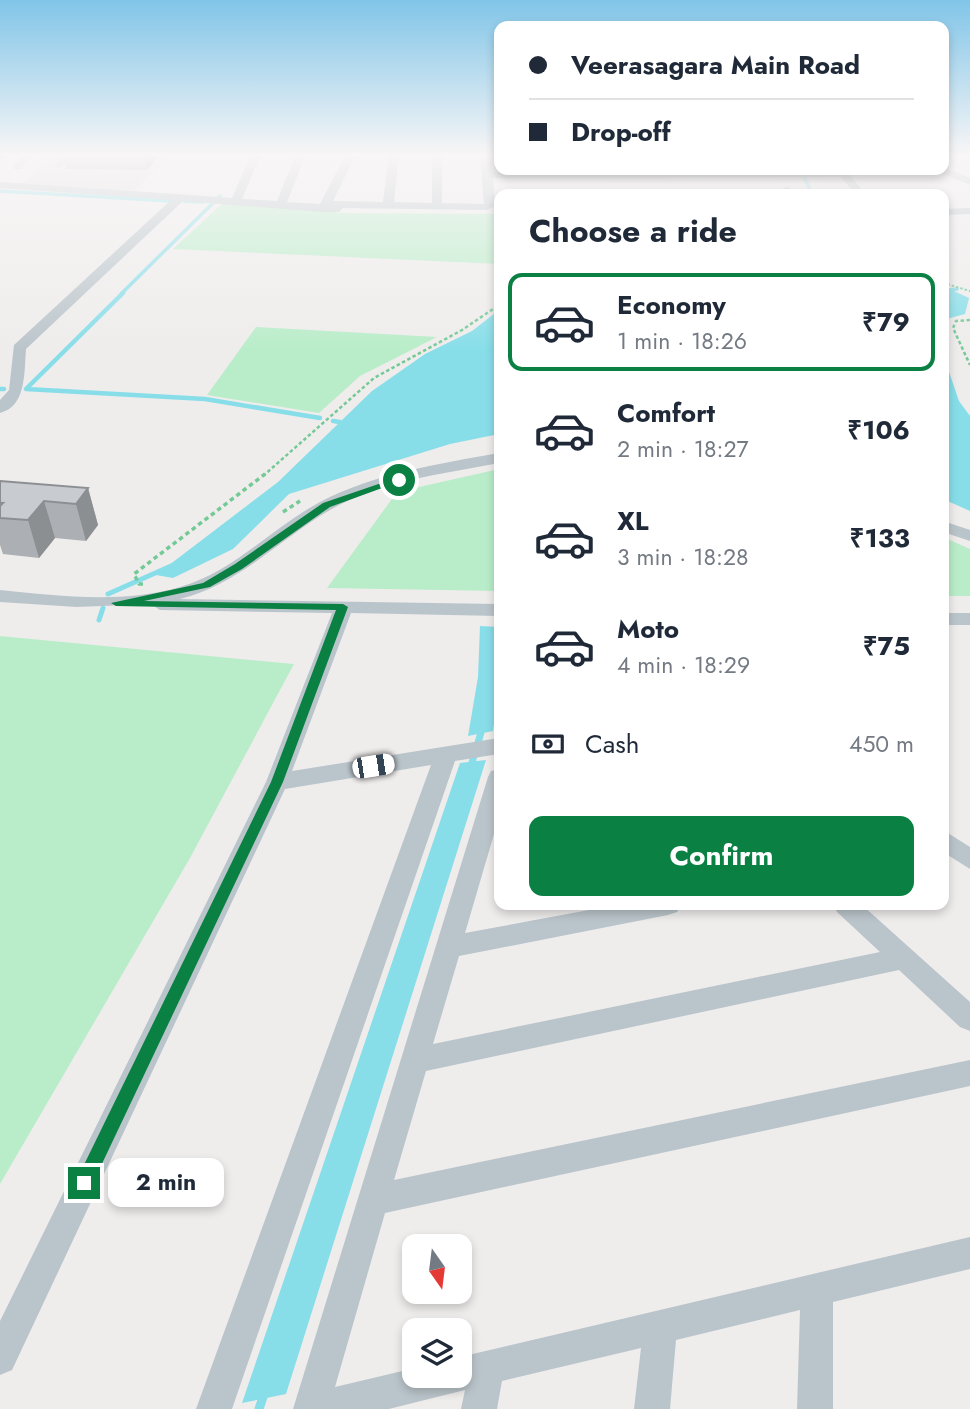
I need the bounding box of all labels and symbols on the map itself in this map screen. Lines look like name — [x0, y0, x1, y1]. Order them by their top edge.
route start — [383, 464, 415, 496]
car — [351, 752, 396, 780]
callout: 2 min — [108, 1158, 224, 1208]
route end — [68, 1167, 100, 1199]
north arrow — [402, 1234, 472, 1304]

